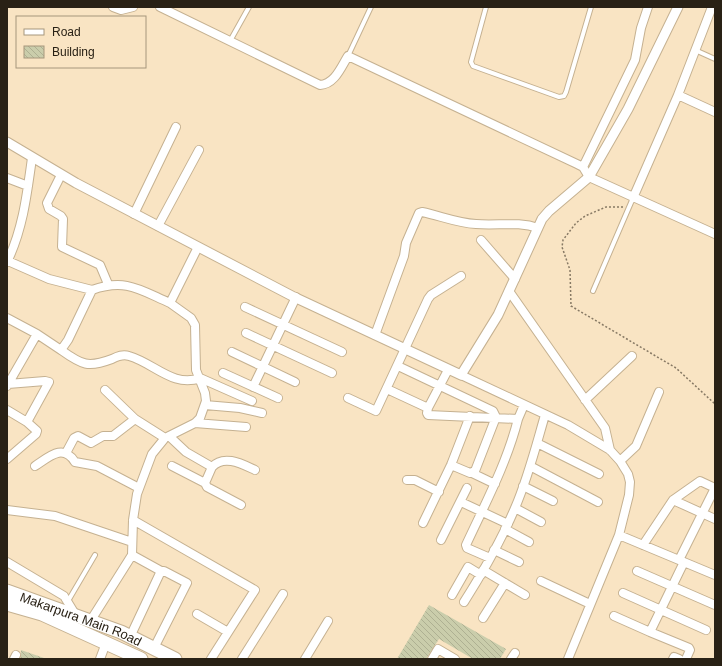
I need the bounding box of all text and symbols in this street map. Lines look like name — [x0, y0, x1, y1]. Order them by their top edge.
legend — [16, 16, 146, 68]
text: Road — [52, 25, 81, 39]
text: Building — [52, 45, 95, 59]
street label: Makarpura Main Road — [18, 589, 144, 649]

